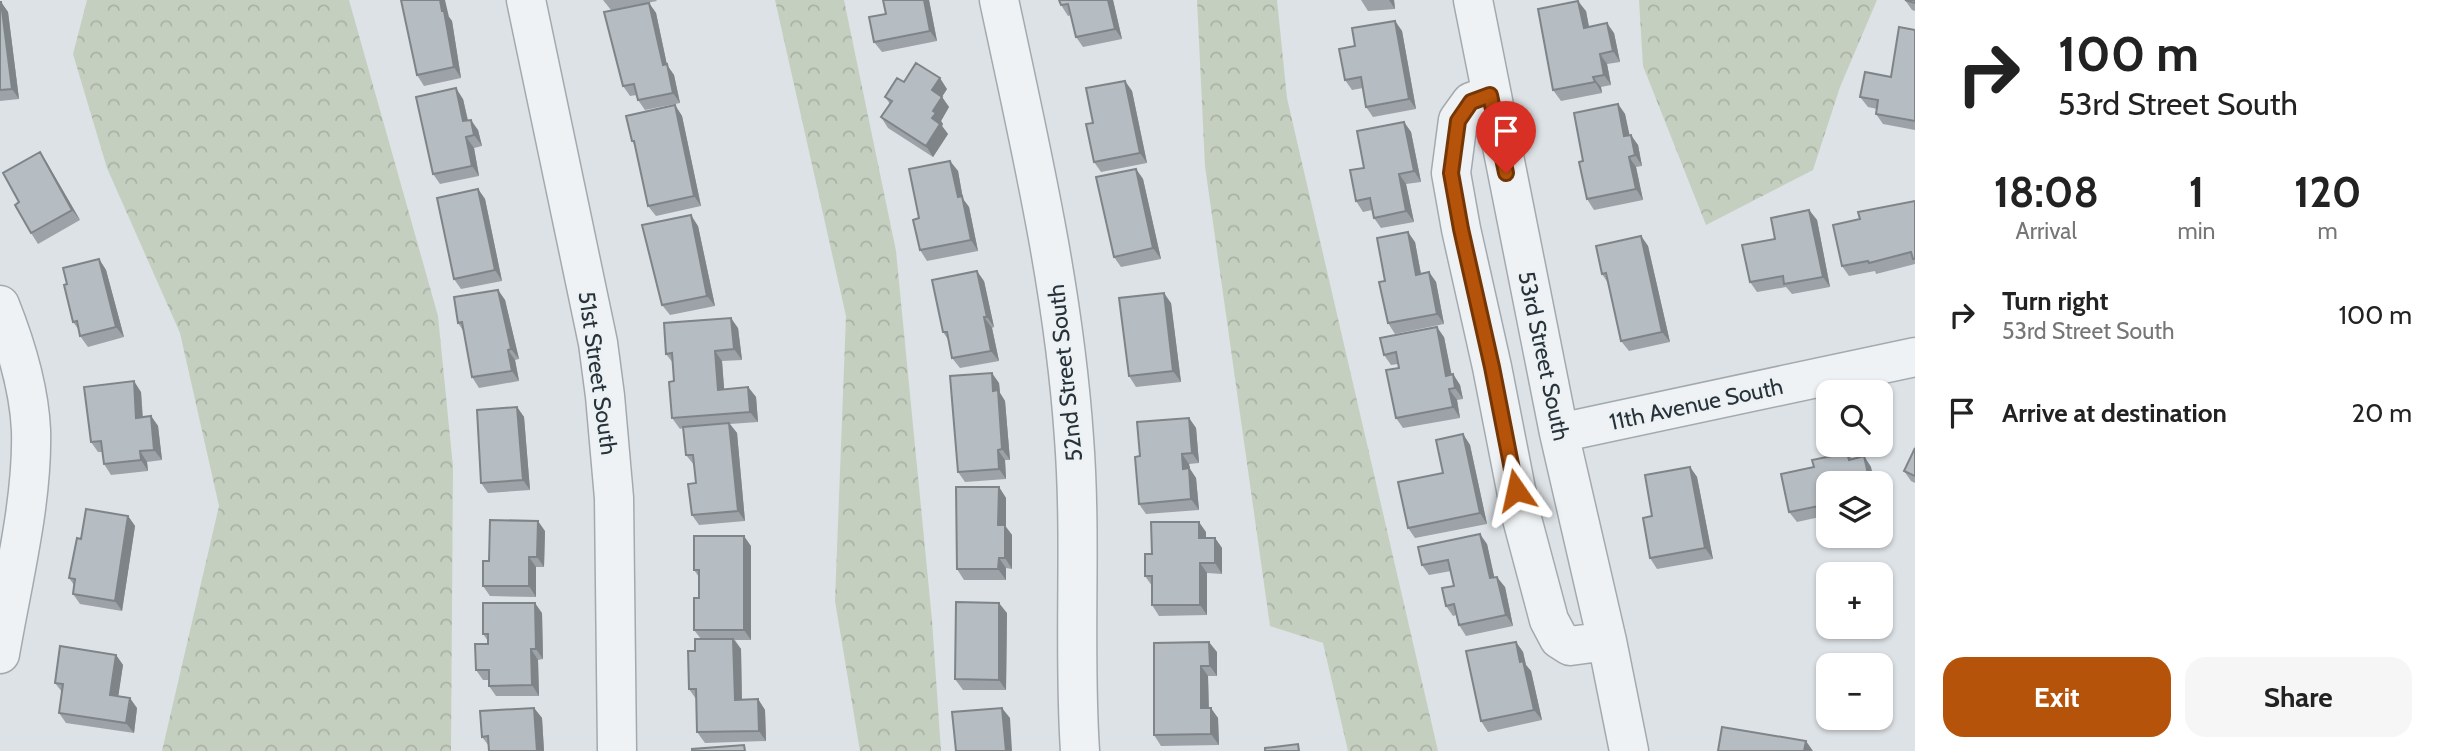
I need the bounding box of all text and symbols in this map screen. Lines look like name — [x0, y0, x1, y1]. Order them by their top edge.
text: 100 m — [2058, 24, 2199, 83]
icon: right — [1943, 28, 2034, 119]
text: 53rd Street South — [2058, 84, 2298, 123]
pin — [1476, 101, 1536, 173]
icon: arrive — [1487, 112, 1525, 150]
text: 18:08 — [1994, 166, 2099, 218]
text: 1 — [2189, 166, 2204, 218]
text: 120 — [2294, 166, 2361, 218]
text: Arrival — [2016, 217, 2077, 245]
text: min — [2177, 217, 2215, 245]
text: m — [2318, 217, 2338, 245]
street label: 53rd Street South — [1512, 269, 1576, 443]
street label: 52nd Street South — [1042, 283, 1088, 463]
text: Turn right — [2002, 285, 2108, 317]
street label: 51st Street South — [573, 289, 623, 457]
icon: right — [1943, 296, 1981, 334]
text: 100 m — [2339, 299, 2412, 331]
text: 53rd Street South — [2002, 317, 2174, 345]
street label: 11th Avenue South — [1607, 372, 1785, 436]
map controls — [1816, 380, 1893, 730]
button: search — [1816, 380, 1893, 457]
icon: arrive — [1943, 394, 1981, 432]
text: Arrive at destination — [2002, 397, 2227, 429]
text: 20 m — [2352, 397, 2412, 429]
position arrow — [1479, 453, 1553, 527]
button: layers — [1816, 471, 1893, 548]
button: + — [1816, 562, 1893, 639]
button: − — [1816, 653, 1893, 730]
button: Exit — [1943, 657, 2171, 737]
button: Share — [2185, 657, 2412, 737]

